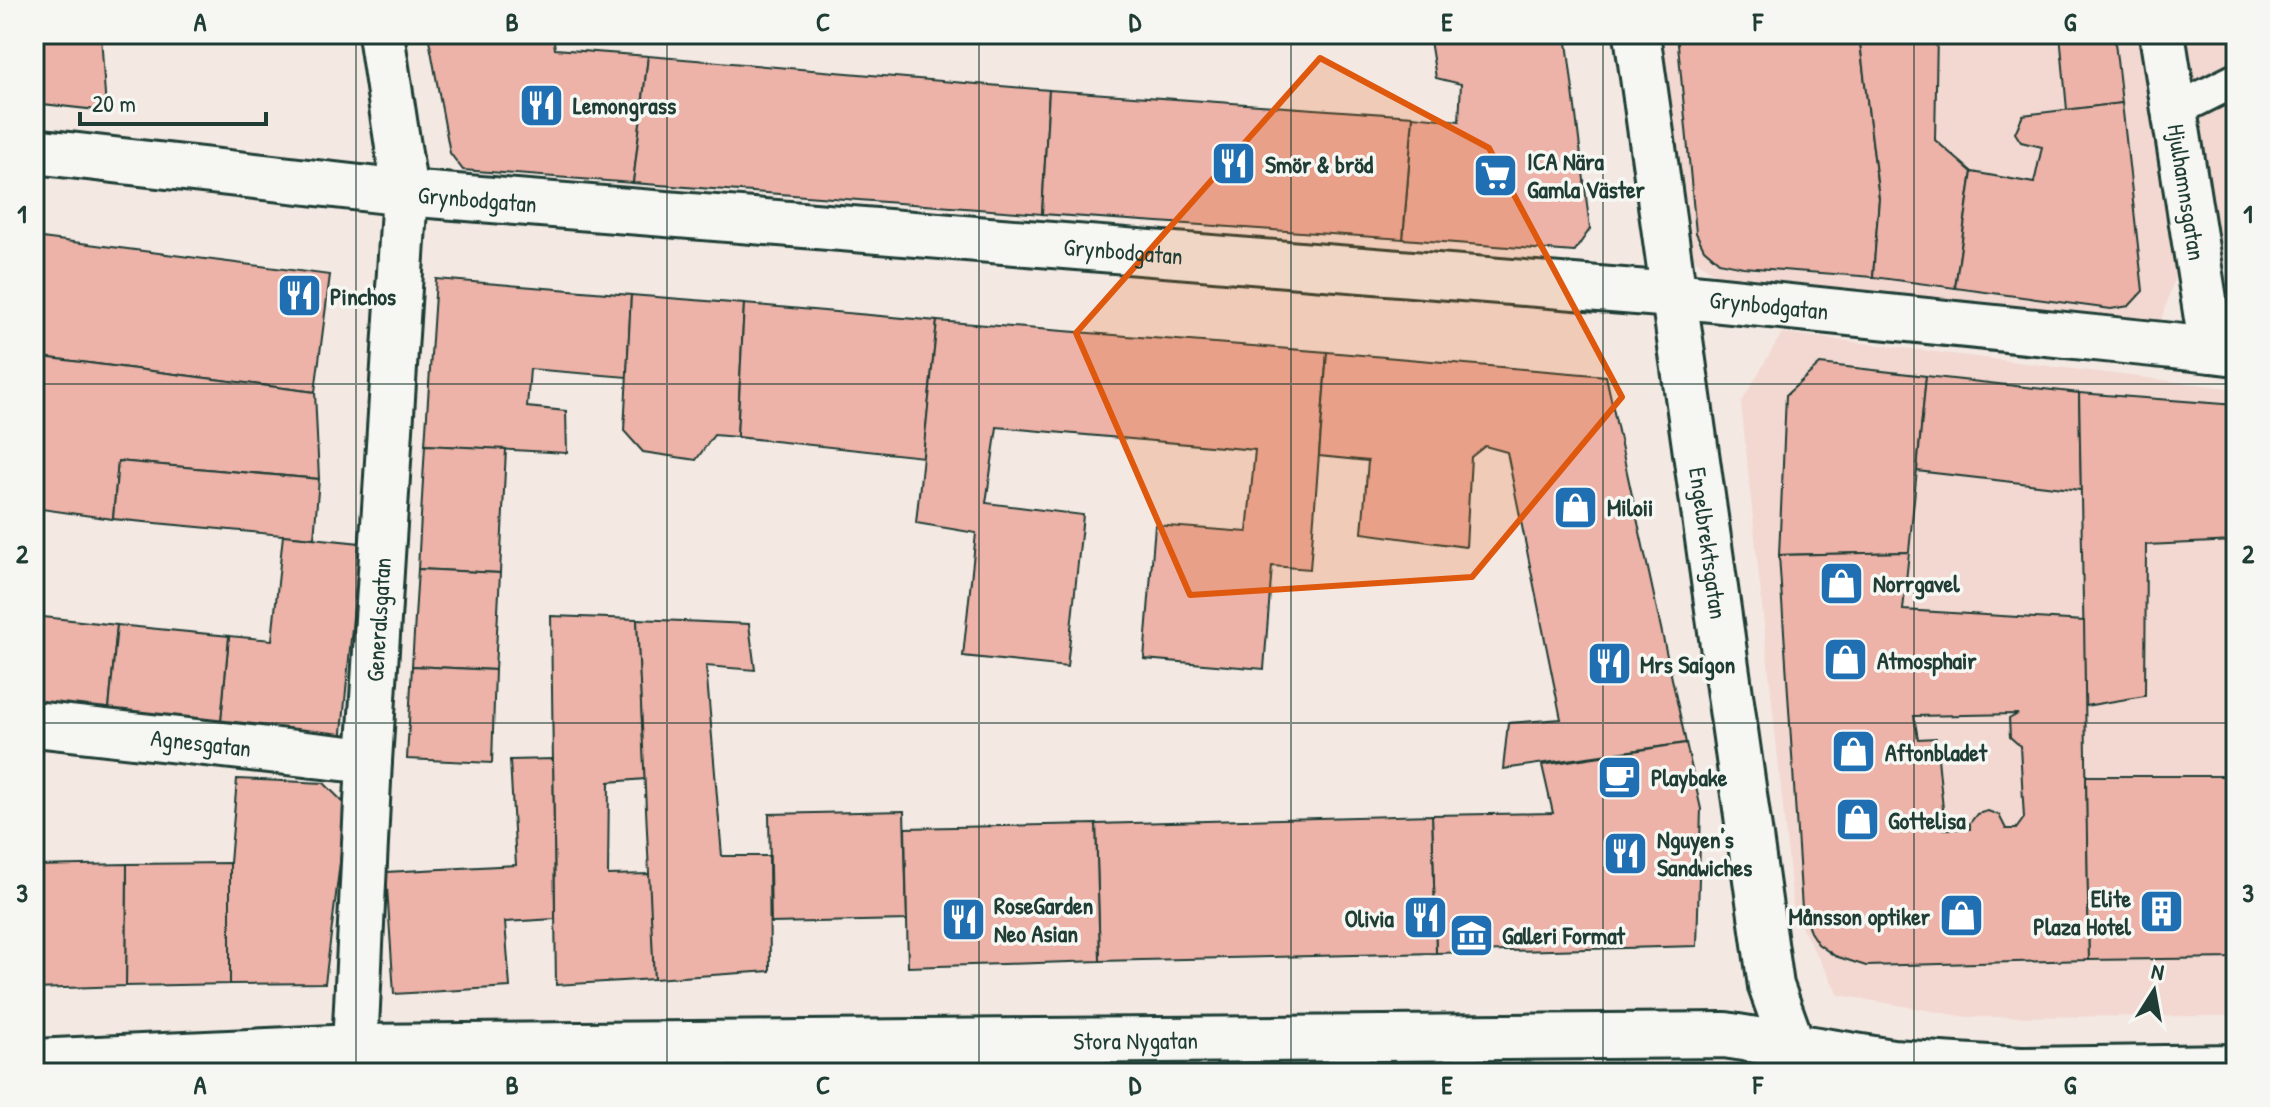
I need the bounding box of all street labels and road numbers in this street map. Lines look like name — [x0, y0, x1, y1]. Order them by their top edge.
street label: Hjulhamnsgatan — [2161, 122, 2214, 263]
street label: Grynbodgatan — [417, 178, 538, 220]
street label: Grynbodgatan — [1063, 230, 1184, 272]
street label: Grynbodgatan — [1708, 283, 1830, 327]
street label: Engelbrektsgatan — [1682, 465, 1735, 621]
street label: Generalsgatan — [358, 556, 398, 683]
street label: Agnesgatan — [149, 721, 253, 764]
street label: Stora Nygatan — [1073, 1024, 1198, 1057]

